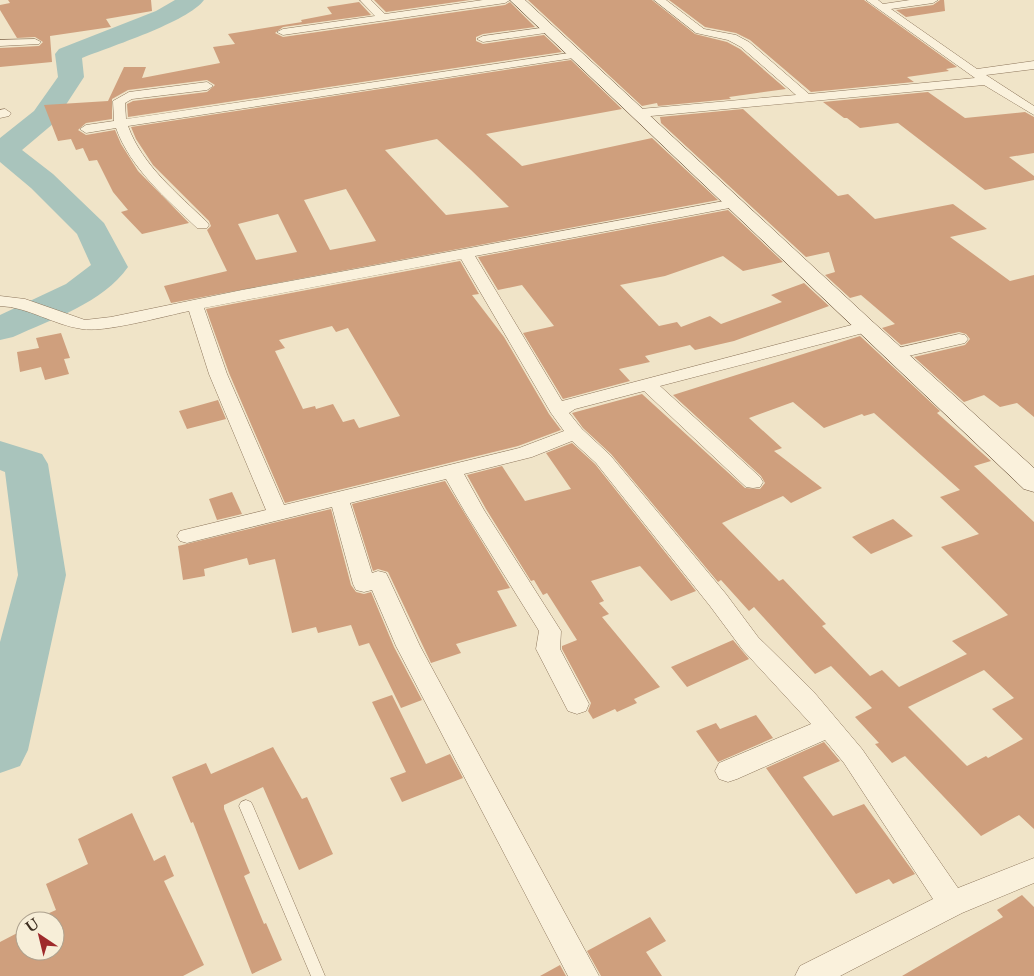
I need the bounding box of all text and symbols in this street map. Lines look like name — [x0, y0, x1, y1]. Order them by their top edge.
north arrow — [15, 911, 65, 961]
text: U — [22, 914, 43, 936]

